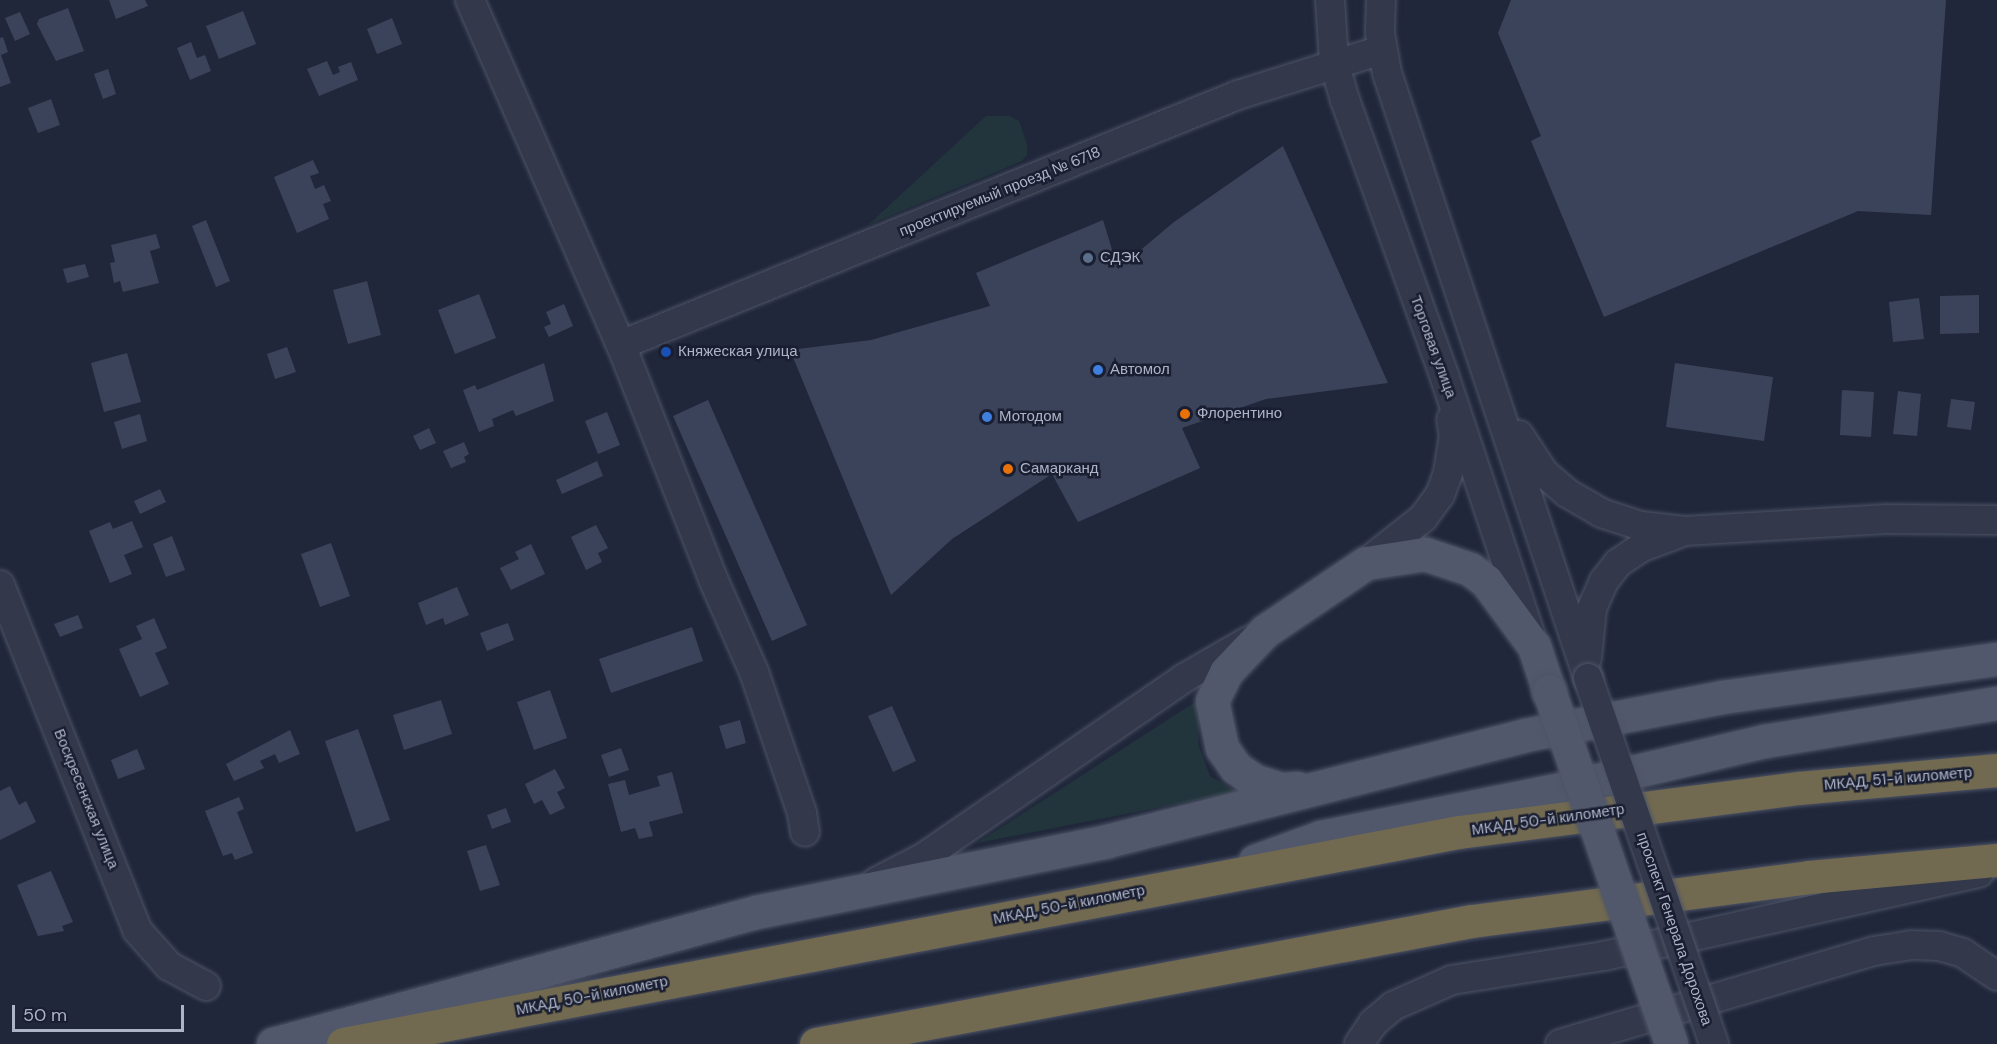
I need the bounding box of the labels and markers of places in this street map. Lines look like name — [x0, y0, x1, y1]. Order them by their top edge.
place label: СДЭК — [1100, 249, 1140, 267]
marker: СДЭК — [1081, 251, 1095, 265]
place label: Княжеская улица — [678, 343, 798, 361]
marker: Княжеская улица — [659, 345, 673, 359]
place label: Автомол — [1110, 361, 1170, 379]
marker: Автомол — [1091, 363, 1105, 377]
place label: Флорентино — [1197, 405, 1282, 423]
marker: Флорентино — [1178, 407, 1192, 421]
place label: Мотодом — [999, 408, 1062, 426]
marker: Мотодом — [980, 410, 994, 424]
place label: Самарканд — [1020, 460, 1099, 478]
marker: Самарканд — [1001, 462, 1015, 476]

